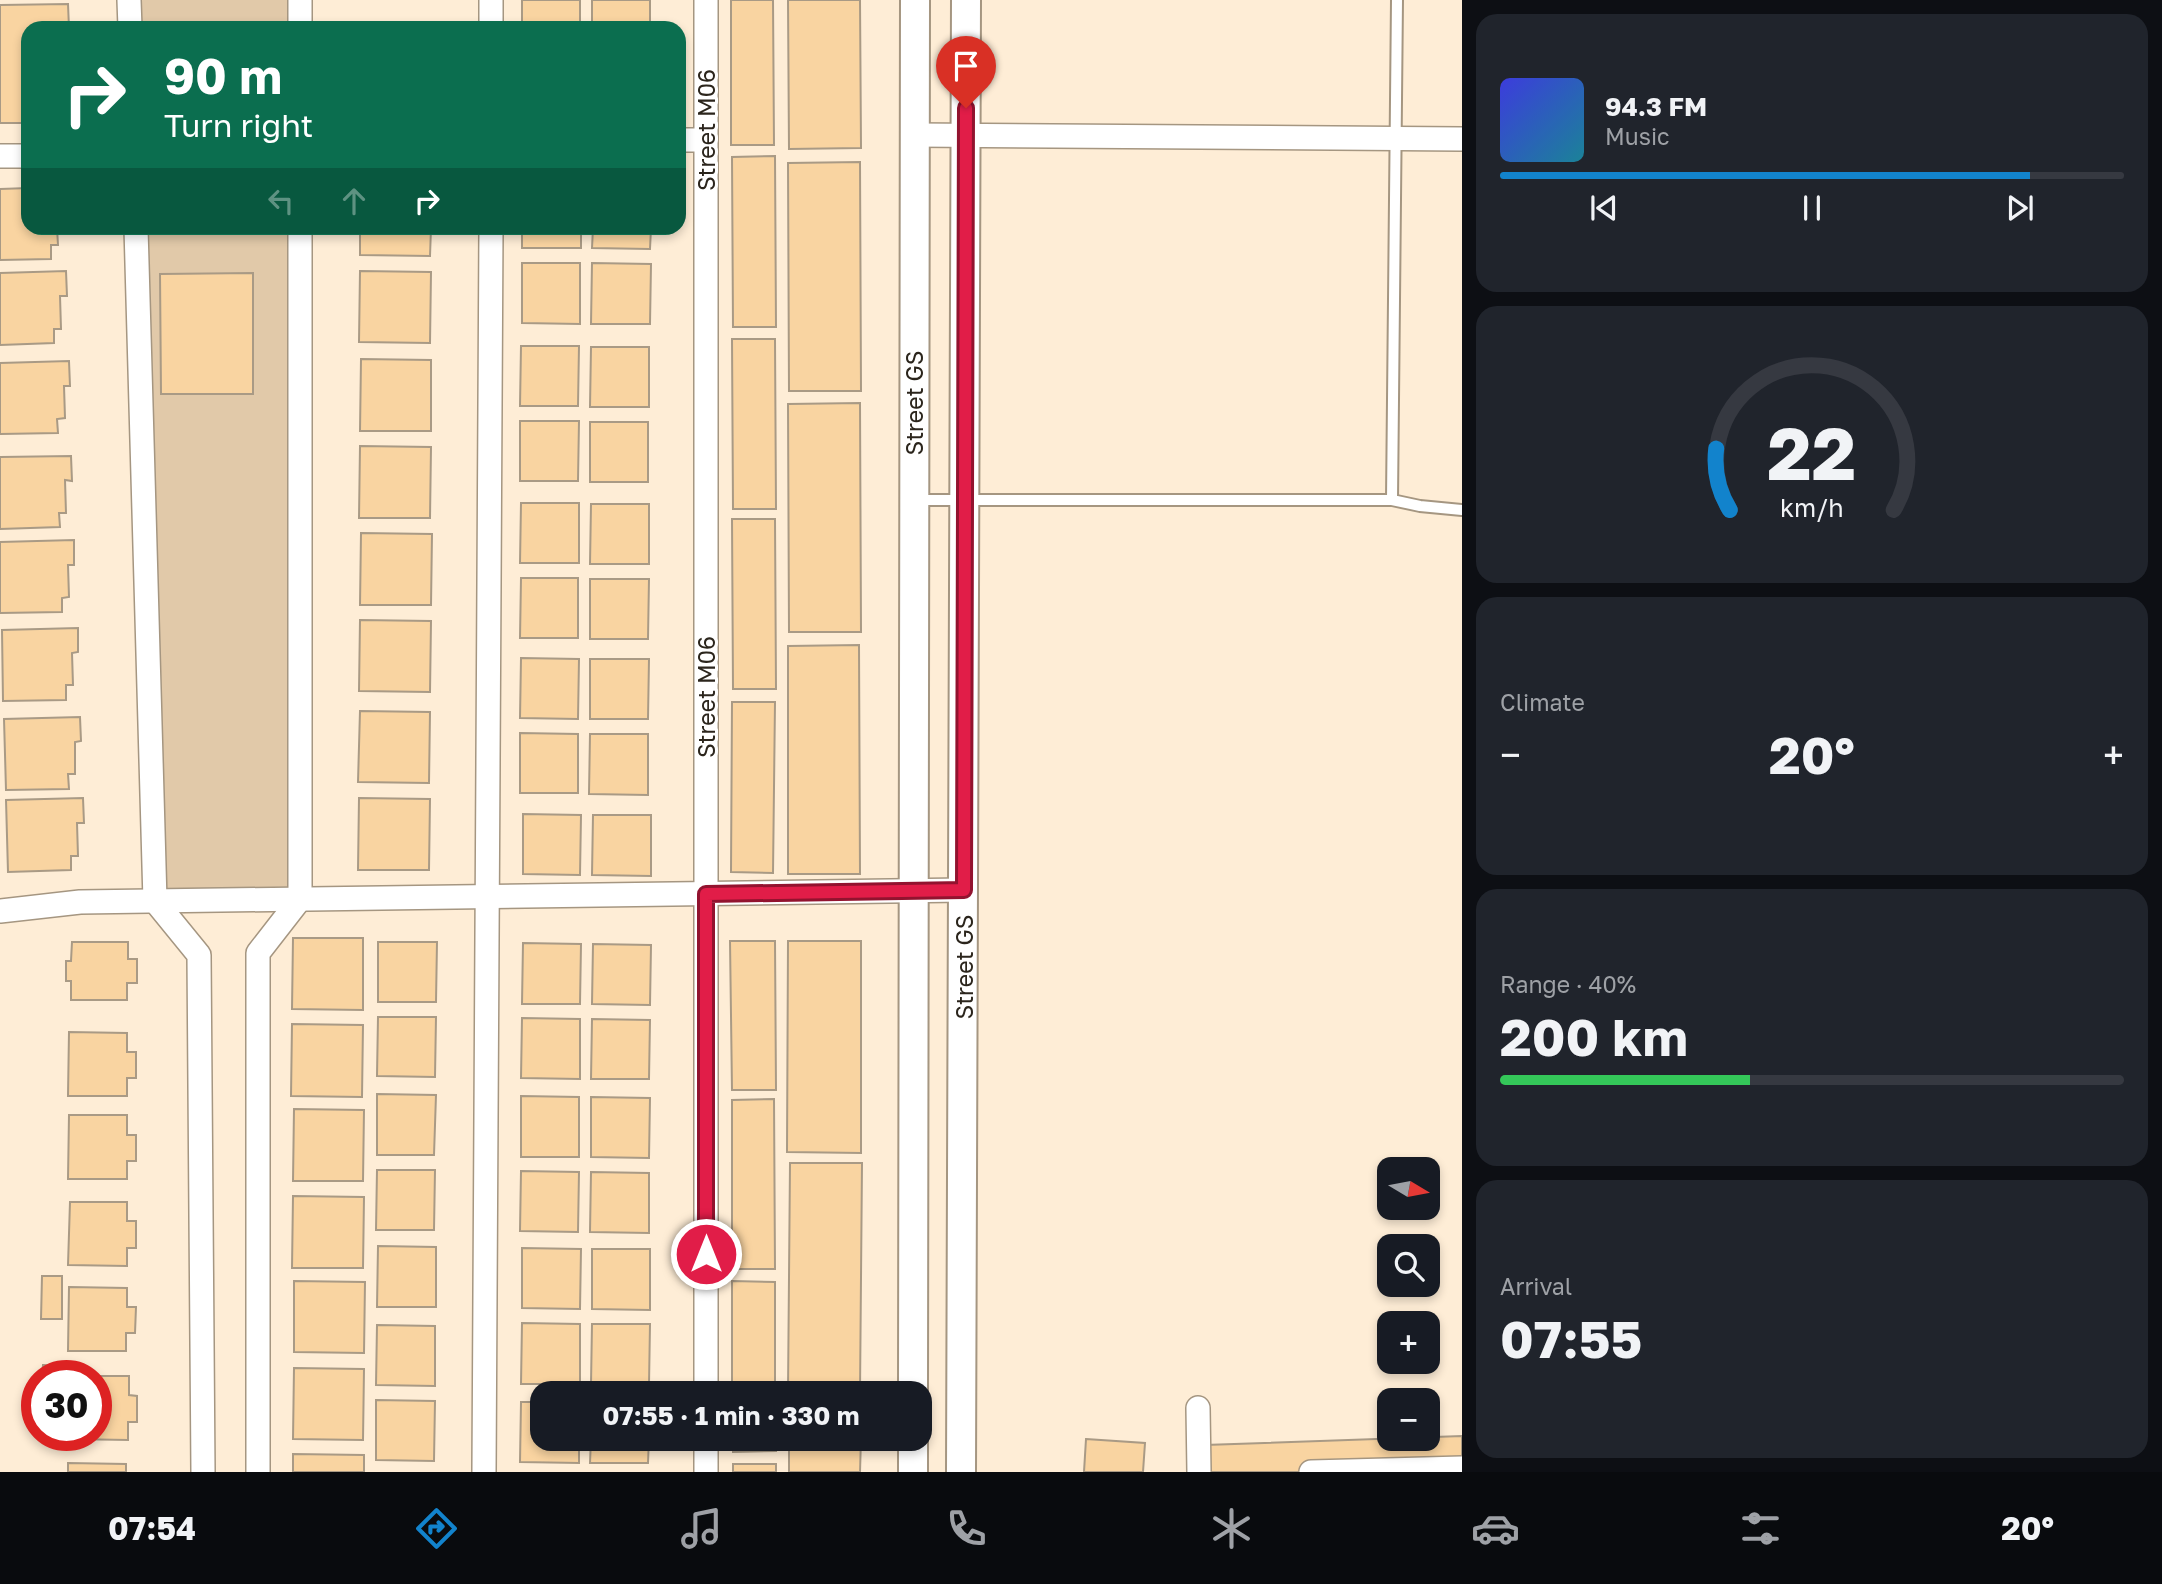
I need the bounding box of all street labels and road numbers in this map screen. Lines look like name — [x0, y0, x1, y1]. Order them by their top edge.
street label: Street M06 — [692, 69, 720, 191]
street label: Street GS — [900, 351, 928, 455]
street label: Street M06 — [692, 636, 720, 758]
street label: Street GS — [950, 915, 978, 1019]

